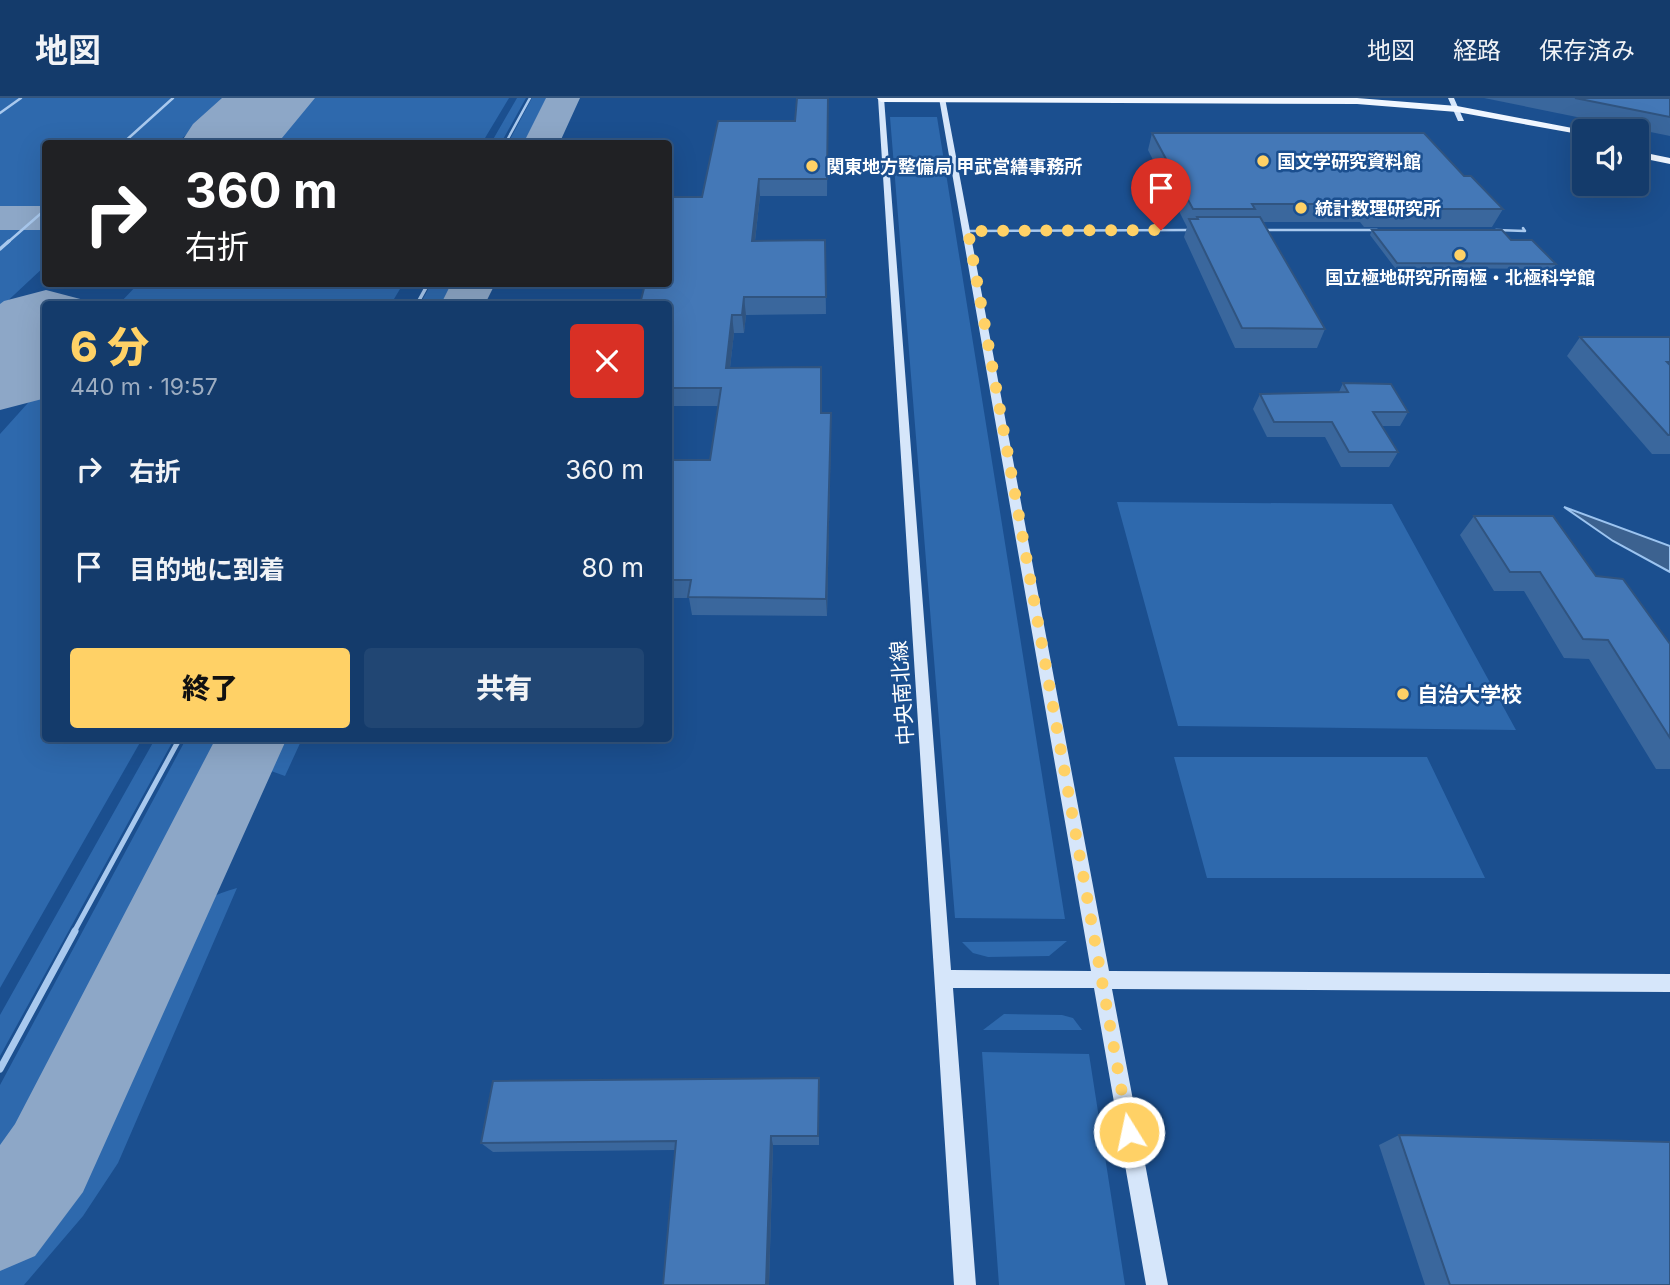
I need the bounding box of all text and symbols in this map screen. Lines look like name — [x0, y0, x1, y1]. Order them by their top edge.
text: 地図 — [35, 30, 101, 70]
text: 地図 — [1367, 36, 1415, 65]
text: 経路 — [1453, 36, 1501, 65]
text: 保存済み — [1539, 36, 1635, 65]
map controls — [1572, 119, 1649, 196]
button: sound — [1572, 119, 1649, 196]
place label: 国文学研究資料館 — [1277, 151, 1421, 172]
marker: 国文学研究資料館 — [1255, 153, 1271, 169]
place label: 関東地方整備局 甲武営繕事務所 — [826, 156, 1082, 177]
marker: 関東地方整備局 甲武営繕事務所 — [804, 158, 820, 174]
pin — [1131, 158, 1191, 230]
text: 360 m — [185, 161, 338, 220]
icon: right — [70, 168, 161, 259]
icon: arrive — [1142, 169, 1180, 207]
place label: 統計数理研究所 — [1315, 198, 1441, 219]
marker: 統計数理研究所 — [1293, 200, 1309, 216]
text: 右折 — [185, 227, 249, 266]
marker: 国立極地研究所南極・北極科学館 — [1452, 247, 1468, 263]
place label: 国立極地研究所南極・北極科学館 — [1325, 267, 1595, 288]
text: 6 分 — [70, 321, 149, 372]
button: close — [570, 324, 644, 398]
text: 440 m · 19:57 — [70, 373, 218, 401]
icon: right — [70, 450, 108, 488]
text: 360 m — [565, 454, 644, 485]
text: 右折 — [129, 456, 181, 487]
icon: arrive — [70, 548, 108, 586]
text: 80 m — [581, 552, 644, 583]
text: 目的地に到着 — [129, 554, 285, 585]
street label: 中央南北線 — [886, 640, 918, 746]
button: 終了 — [70, 648, 350, 728]
button: 共有 — [364, 648, 644, 728]
place label: 自治大学校 — [1417, 682, 1522, 707]
marker: 自治大学校 — [1395, 686, 1411, 702]
position arrow — [1092, 1095, 1166, 1169]

